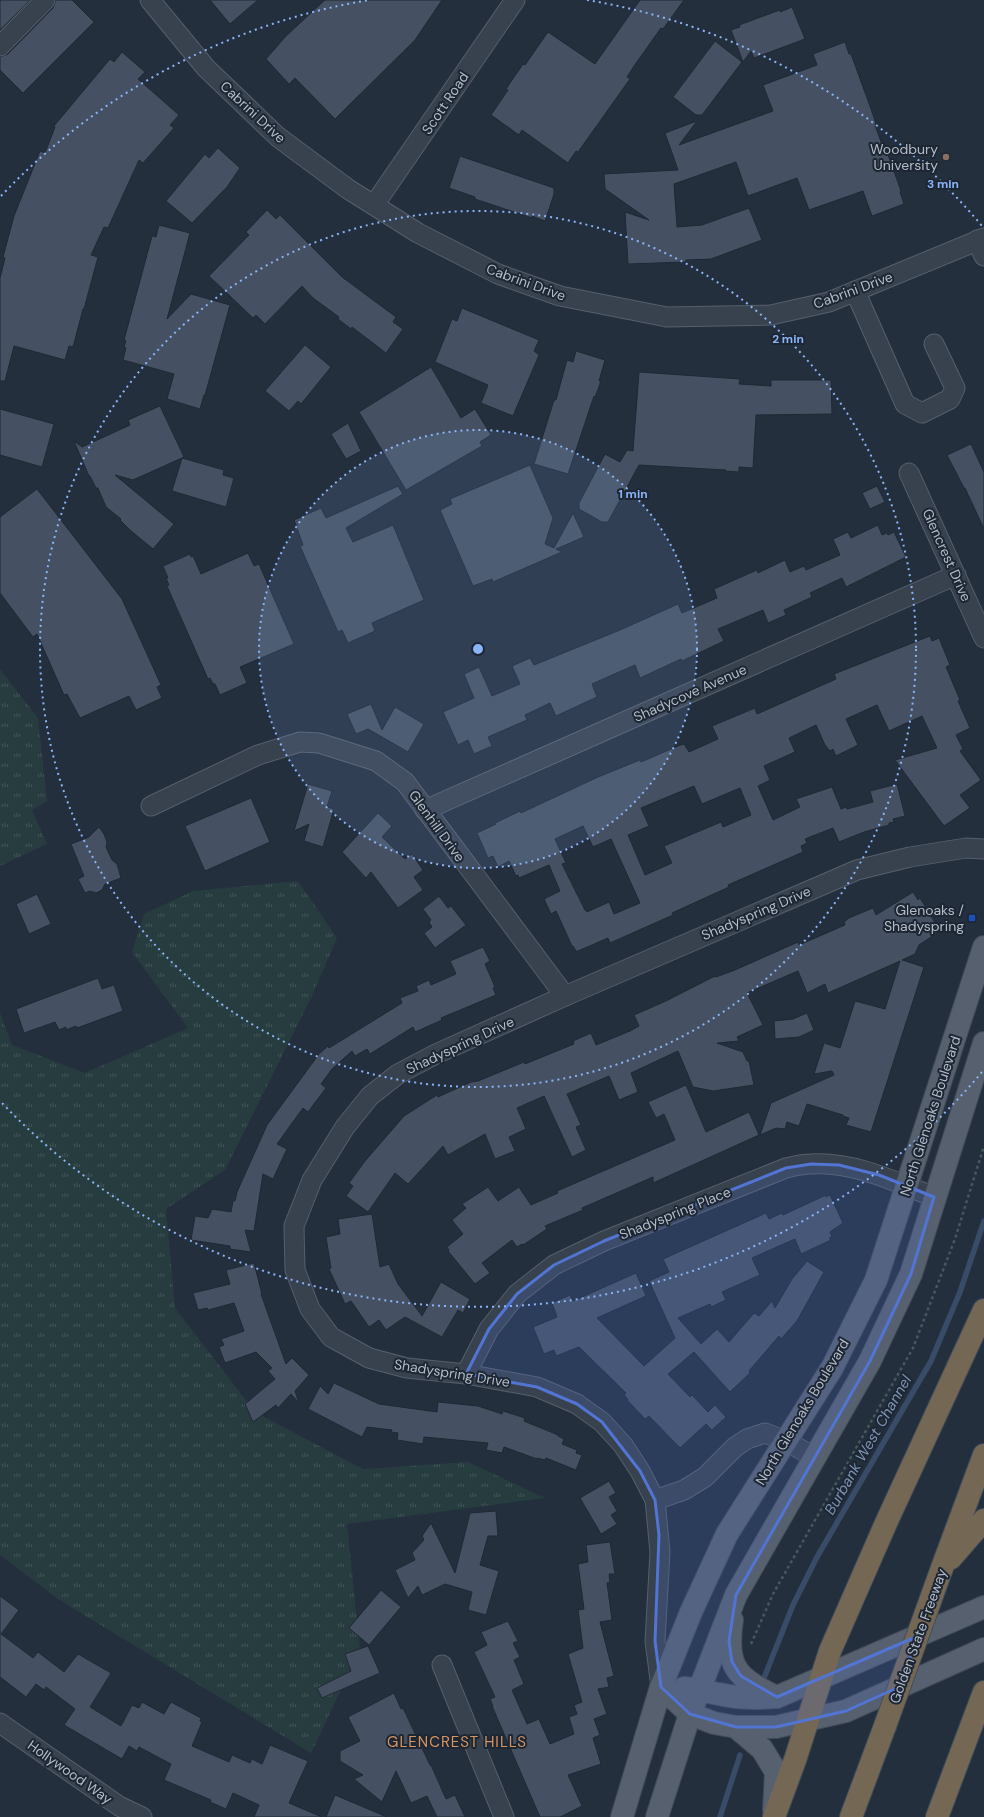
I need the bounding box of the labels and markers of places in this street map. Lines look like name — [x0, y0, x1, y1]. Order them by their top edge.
place label: Woodbury University — [870, 140, 938, 174]
marker: Woodbury University — [941, 152, 951, 162]
centre of rings — [471, 642, 485, 656]
place label: Glenoaks / Shadyspring — [884, 901, 965, 935]
marker: Glenoaks / Shadyspring — [967, 913, 977, 923]

